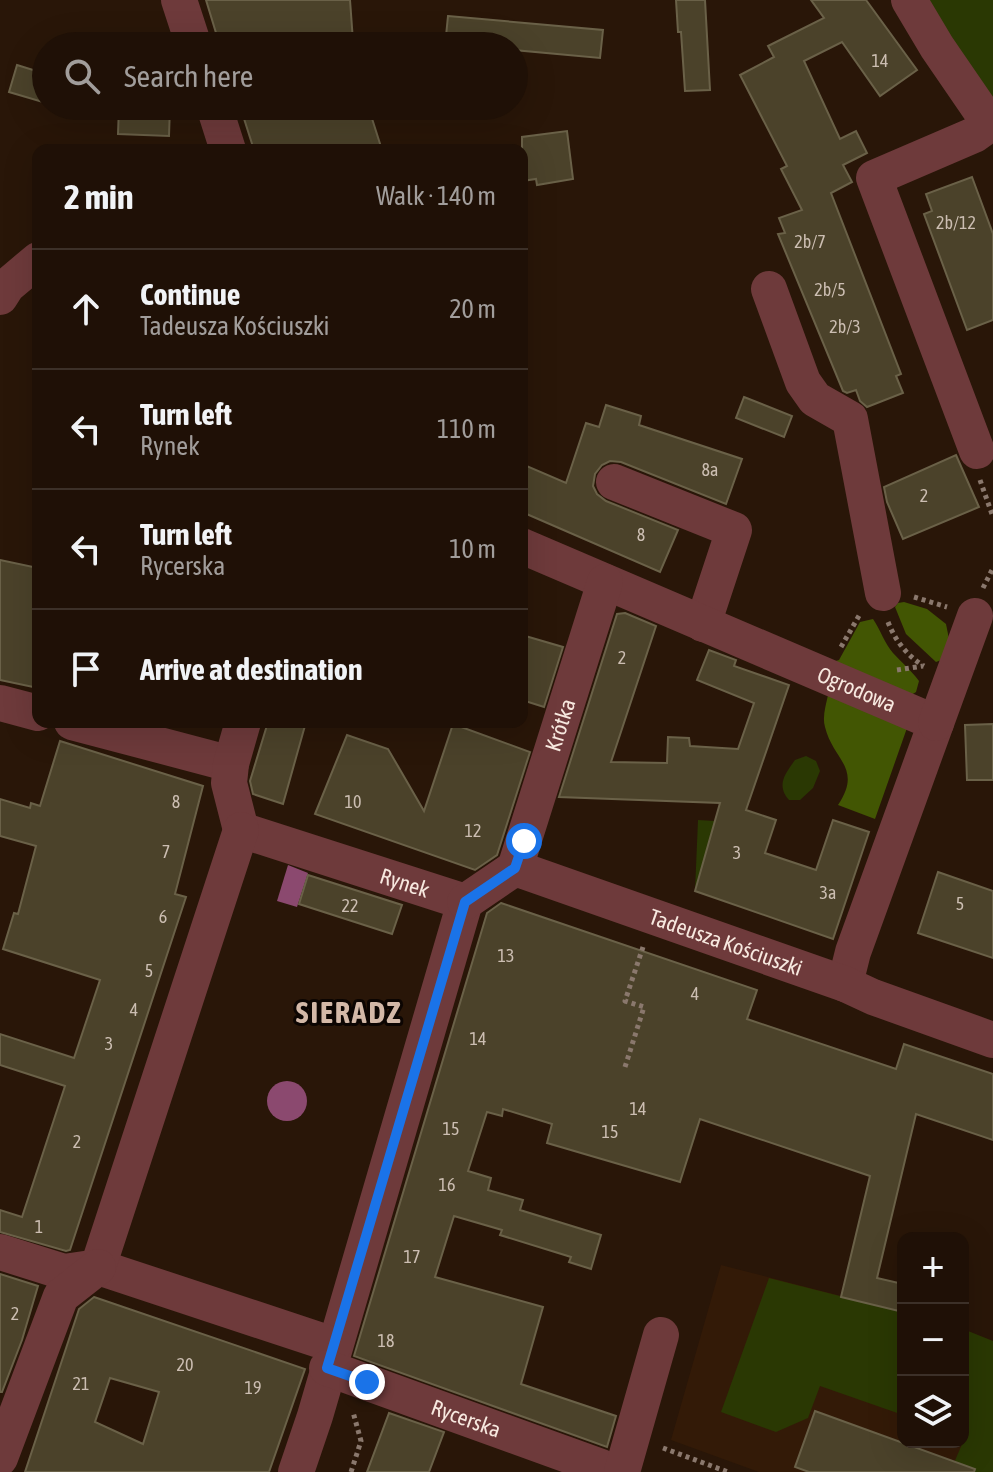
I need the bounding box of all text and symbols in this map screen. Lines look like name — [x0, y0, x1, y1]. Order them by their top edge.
search box — [32, 32, 528, 120]
house number: 14 — [872, 50, 888, 71]
icon: search — [60, 54, 104, 98]
text: Search here — [124, 59, 253, 93]
text: 2 min — [64, 177, 133, 216]
text: Walk · 140 m — [376, 181, 496, 211]
house number: 2b/12 — [936, 212, 976, 233]
house number: 2b/7 — [794, 231, 826, 252]
text: Continue — [140, 277, 240, 311]
house number: 2b/5 — [814, 279, 846, 300]
icon: ahead — [64, 287, 108, 331]
text: 20 m — [449, 294, 496, 324]
text: Tadeusza Kościuszki — [140, 311, 330, 341]
house number: 2b/3 — [829, 316, 861, 337]
text: Turn left — [140, 397, 232, 431]
icon: left — [64, 407, 108, 451]
text: 110 m — [437, 414, 496, 444]
text: Rynek — [140, 431, 200, 461]
house number: 8a — [702, 459, 718, 480]
house number: 2 — [920, 485, 928, 506]
text: Turn left — [140, 517, 232, 551]
house number: 8 — [637, 524, 645, 545]
icon: left — [64, 527, 108, 571]
text: 10 m — [449, 534, 496, 564]
text: Rycerska — [140, 551, 225, 581]
icon: arrive — [64, 647, 108, 691]
house number: 2 — [618, 647, 626, 668]
text: Arrive at destination — [140, 652, 362, 686]
street label: Ogrodowa — [813, 661, 900, 717]
street label: Krótka — [540, 695, 581, 755]
house number: 8 — [172, 791, 180, 812]
house number: 10 — [345, 791, 361, 812]
house number: 12 — [465, 820, 481, 841]
route start — [506, 823, 542, 859]
house number: 7 — [162, 841, 170, 862]
house number: 3 — [733, 842, 741, 863]
street label: Rynek — [377, 863, 433, 903]
house number: 3a — [820, 882, 836, 903]
house number: 5 — [956, 893, 964, 914]
house number: 22 — [342, 895, 358, 916]
street label: Tadeusza Kościuszki — [646, 903, 806, 981]
house number: 6 — [159, 906, 167, 927]
house number: 13 — [498, 945, 514, 966]
house number: 5 — [145, 960, 153, 981]
house number: 4 — [691, 983, 699, 1004]
district label: SIERADZ — [296, 995, 402, 1029]
house number: 4 — [130, 999, 138, 1020]
house number: 14 — [470, 1028, 486, 1049]
house number: 3 — [105, 1033, 113, 1054]
house number: 14 — [630, 1098, 646, 1119]
house number: 15 — [443, 1118, 459, 1139]
house number: 15 — [602, 1121, 618, 1142]
house number: 2 — [73, 1131, 81, 1152]
house number: 16 — [439, 1174, 455, 1195]
house number: 1 — [35, 1216, 43, 1237]
map controls — [897, 1232, 969, 1448]
button: + — [897, 1232, 969, 1304]
house number: 17 — [404, 1246, 420, 1267]
house number: 2 — [11, 1303, 19, 1324]
button: − — [897, 1304, 969, 1376]
house number: 18 — [378, 1330, 394, 1351]
house number: 20 — [177, 1354, 193, 1375]
route end — [349, 1364, 385, 1400]
house number: 21 — [73, 1373, 89, 1394]
button: layers — [897, 1376, 969, 1448]
house number: 19 — [245, 1377, 261, 1398]
street label: Rycerska — [428, 1394, 505, 1443]

